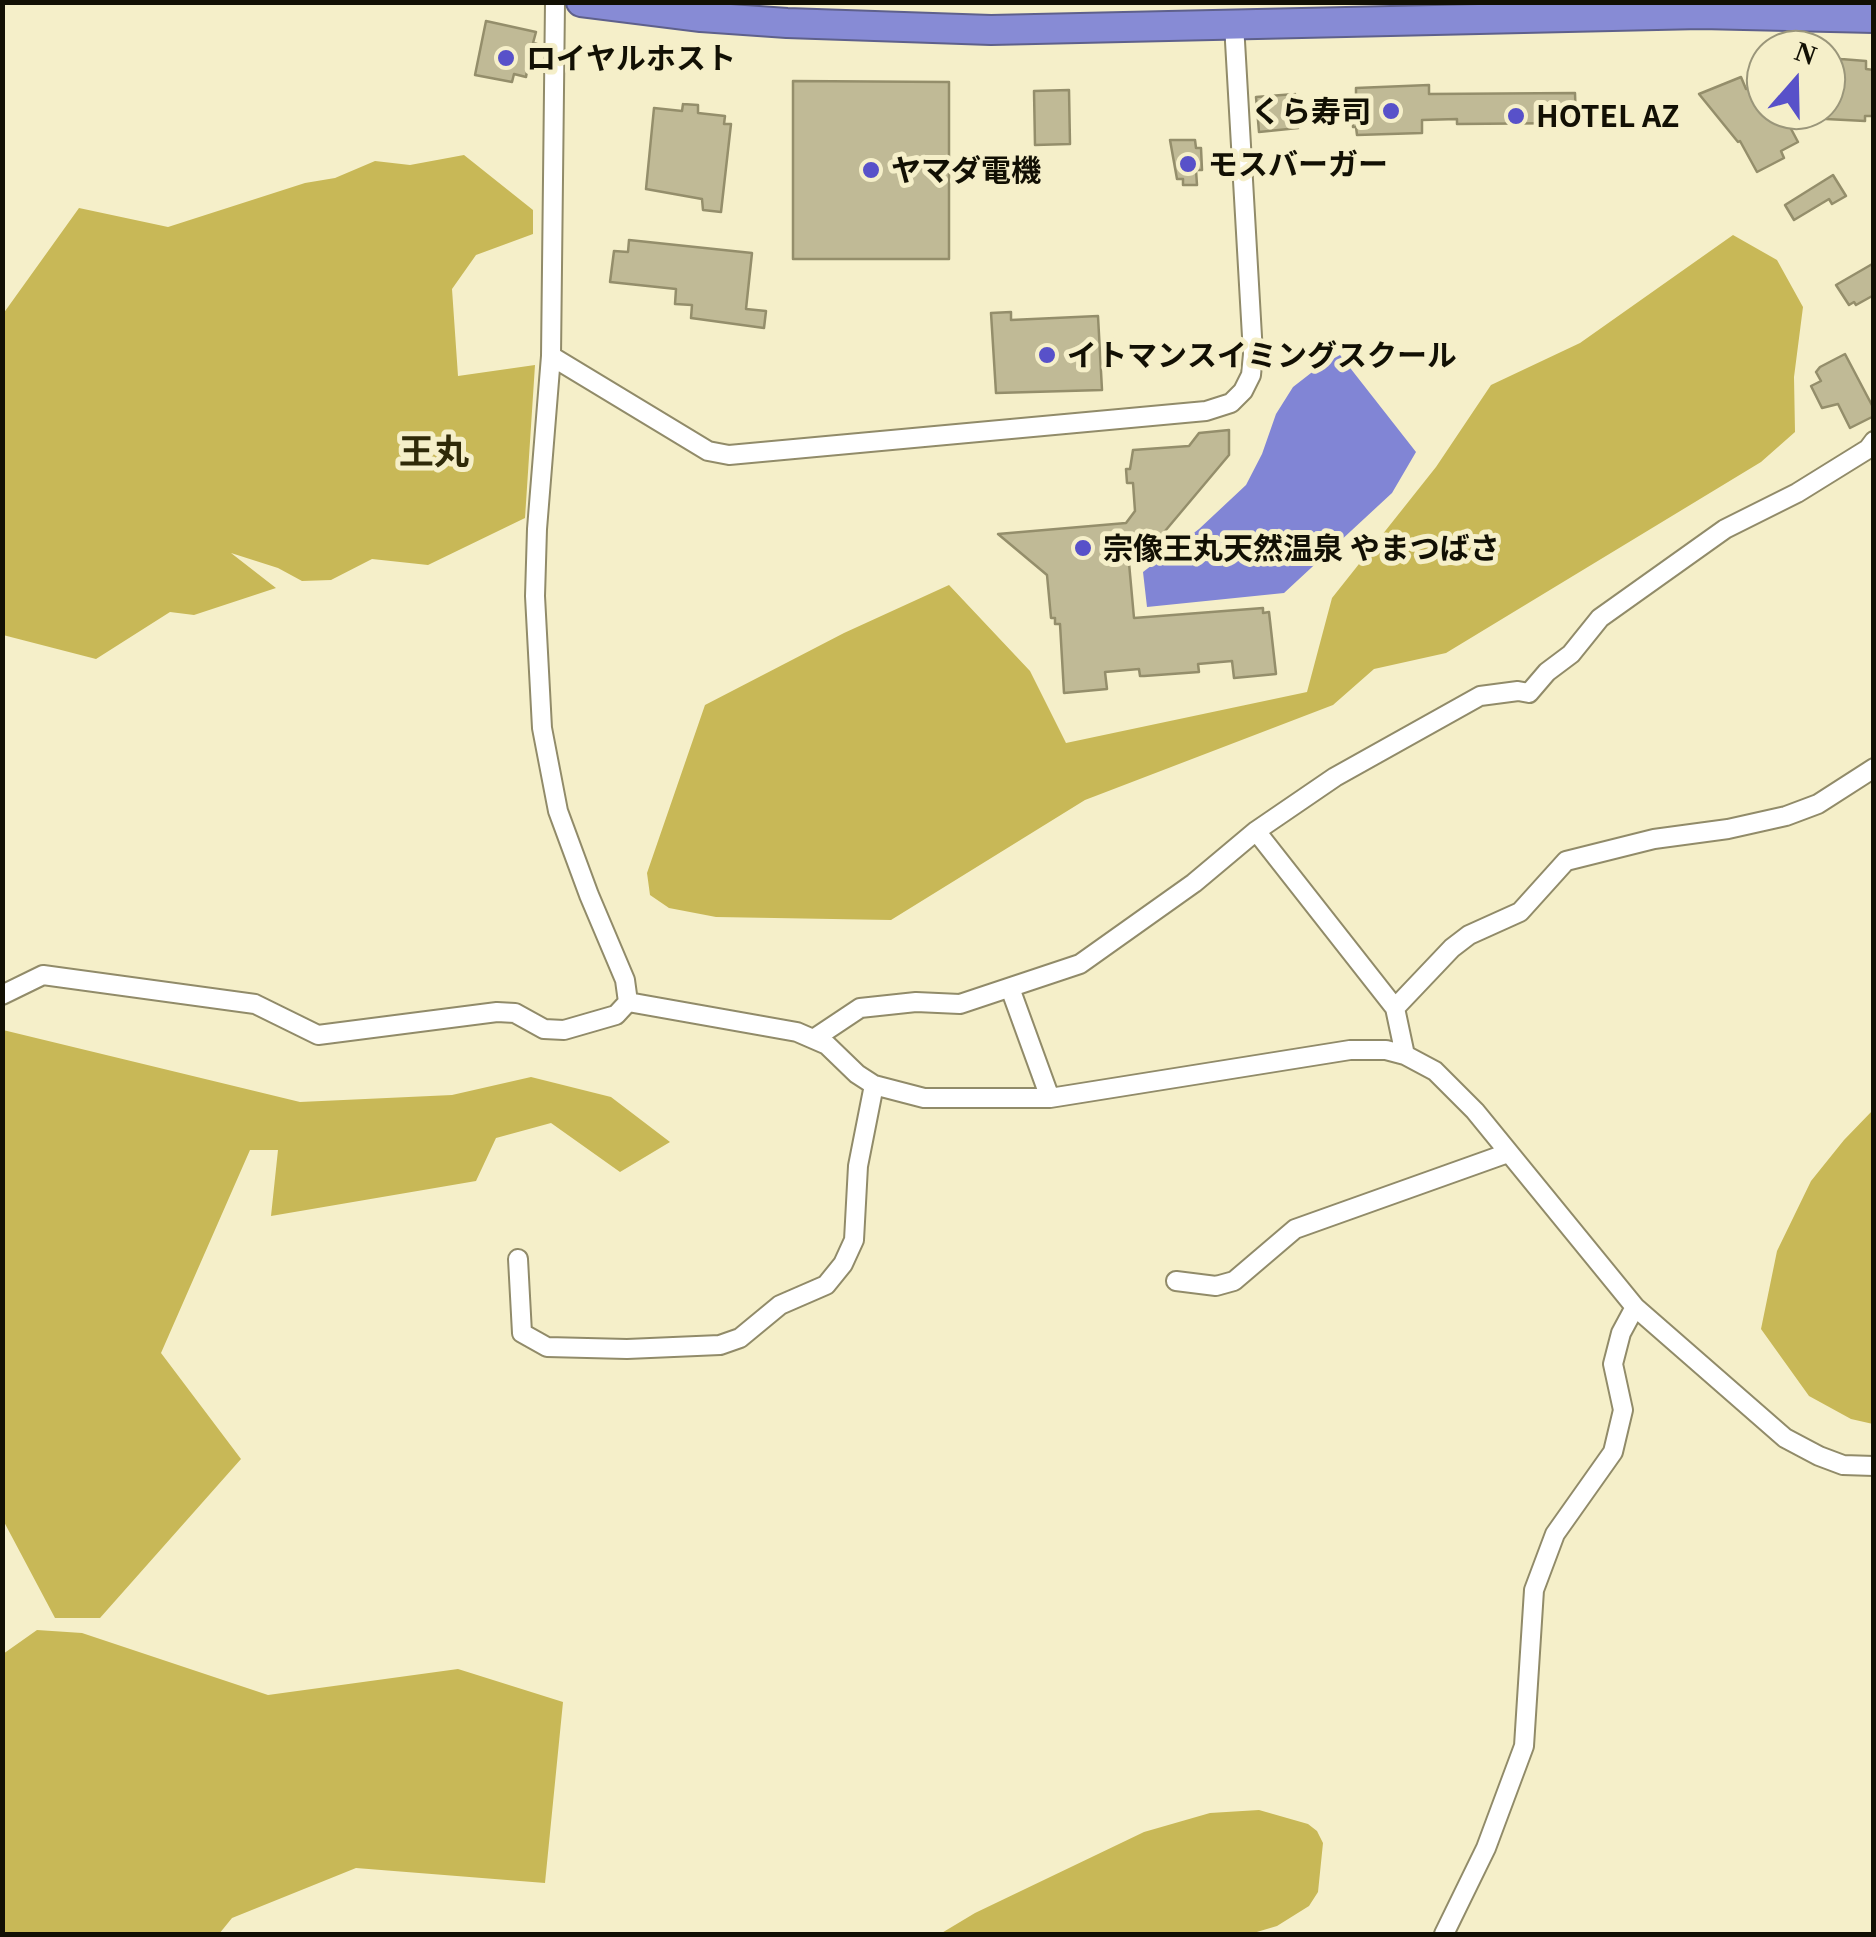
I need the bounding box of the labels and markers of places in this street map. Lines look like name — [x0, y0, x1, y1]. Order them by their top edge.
place label: ロイヤルホスト — [526, 40, 736, 76]
marker: ロイヤルホスト — [495, 47, 517, 69]
place label: くら寿司 — [1251, 93, 1371, 129]
place label: HOTEL AZ — [1536, 98, 1679, 134]
marker: くら寿司 — [1380, 100, 1402, 122]
marker: HOTEL AZ — [1505, 105, 1527, 127]
place label: モスバーガー — [1208, 146, 1388, 182]
place label: ヤマダ電機 — [891, 152, 1041, 188]
marker: モスバーガー — [1177, 153, 1199, 175]
marker: ヤマダ電機 — [860, 159, 882, 181]
place label: イトマンスイミングスクール — [1067, 337, 1457, 373]
marker: イトマンスイミングスクール — [1036, 344, 1058, 366]
place label: 宗像王丸天然温泉 やまつばさ — [1103, 530, 1500, 566]
marker: 宗像王丸天然温泉 やまつばさ — [1072, 537, 1094, 559]

